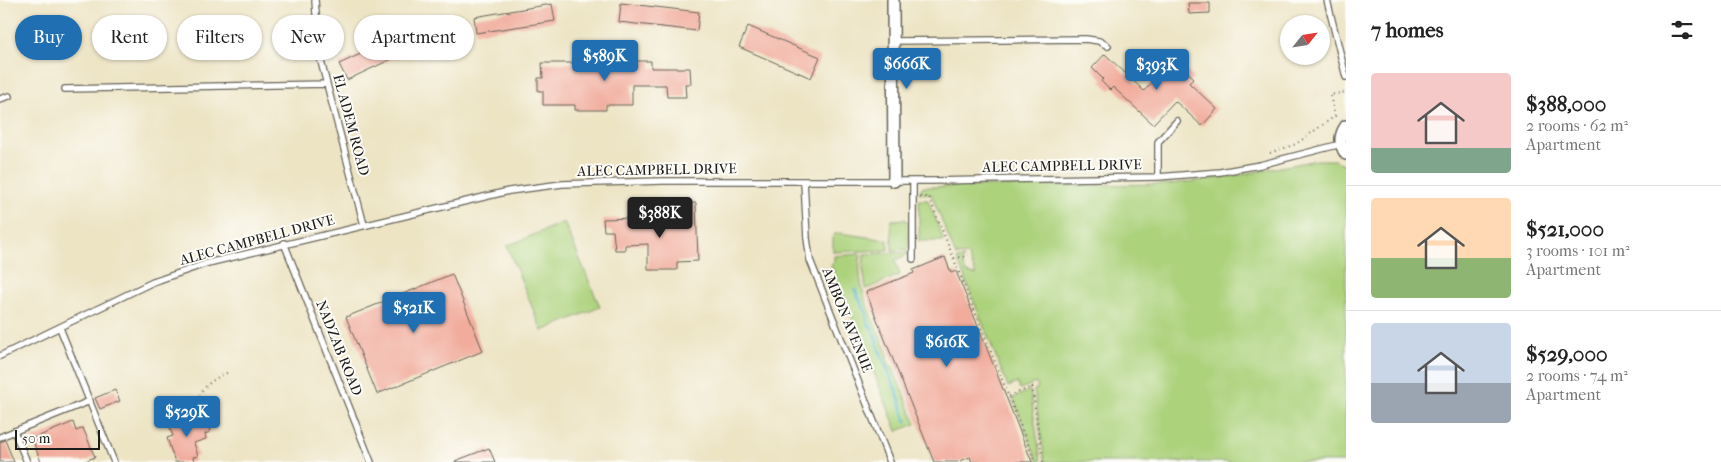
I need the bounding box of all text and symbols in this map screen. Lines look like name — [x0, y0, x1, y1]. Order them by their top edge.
chip: Buy — [15, 15, 82, 60]
chip: Rent — [92, 15, 167, 60]
chip: Filters — [177, 15, 262, 60]
chip: New — [272, 15, 344, 60]
chip: Apartment — [354, 15, 474, 60]
north arrow — [1280, 15, 1330, 65]
map controls — [1280, 15, 1330, 65]
icon: filters — [1668, 16, 1696, 44]
text: 7 homes — [1371, 18, 1443, 42]
pin: $589K — [570, 39, 640, 82]
text: $589K — [583, 46, 627, 65]
pin: $666K — [872, 48, 942, 90]
pin: $393K — [1122, 48, 1192, 91]
text: $666K — [884, 54, 930, 73]
text: $393K — [1136, 55, 1178, 74]
street label: EL ADEM ROAD — [329, 72, 373, 178]
text: $388,000 — [1526, 92, 1606, 116]
icon: home — [1411, 93, 1471, 153]
text: 2 rooms · 62 m² — [1526, 116, 1628, 135]
text: Apartment — [1526, 135, 1601, 154]
street label: ALEC CAMPBELL DRIVE — [981, 156, 1142, 176]
street label: ALEC CAMPBELL DRIVE — [576, 160, 737, 180]
pin: $388K — [625, 196, 695, 239]
text: $388K — [638, 203, 682, 222]
street label: ALEC CAMPBELL DRIVE — [177, 211, 337, 269]
text: $521,000 — [1526, 217, 1604, 241]
icon: home — [1411, 218, 1471, 278]
text: 3 rooms · 101 m² — [1526, 241, 1629, 260]
text: Apartment — [1526, 260, 1601, 279]
street label: AMBON AVENUE — [818, 264, 876, 375]
pin: $521K — [379, 292, 449, 334]
street label: NADZAB ROAD — [312, 298, 366, 398]
text: $521K — [393, 298, 435, 317]
pin: $616K — [912, 326, 982, 368]
text: $616K — [925, 332, 969, 351]
text: $529,000 — [1526, 342, 1608, 366]
icon: home — [1411, 343, 1471, 403]
text: 2 rooms · 74 m² — [1526, 366, 1628, 385]
text: Apartment — [1526, 385, 1601, 404]
pin: $529K — [152, 396, 222, 438]
text: $529K — [165, 402, 209, 421]
scale bar — [15, 427, 100, 450]
text: 50 m — [22, 430, 50, 447]

